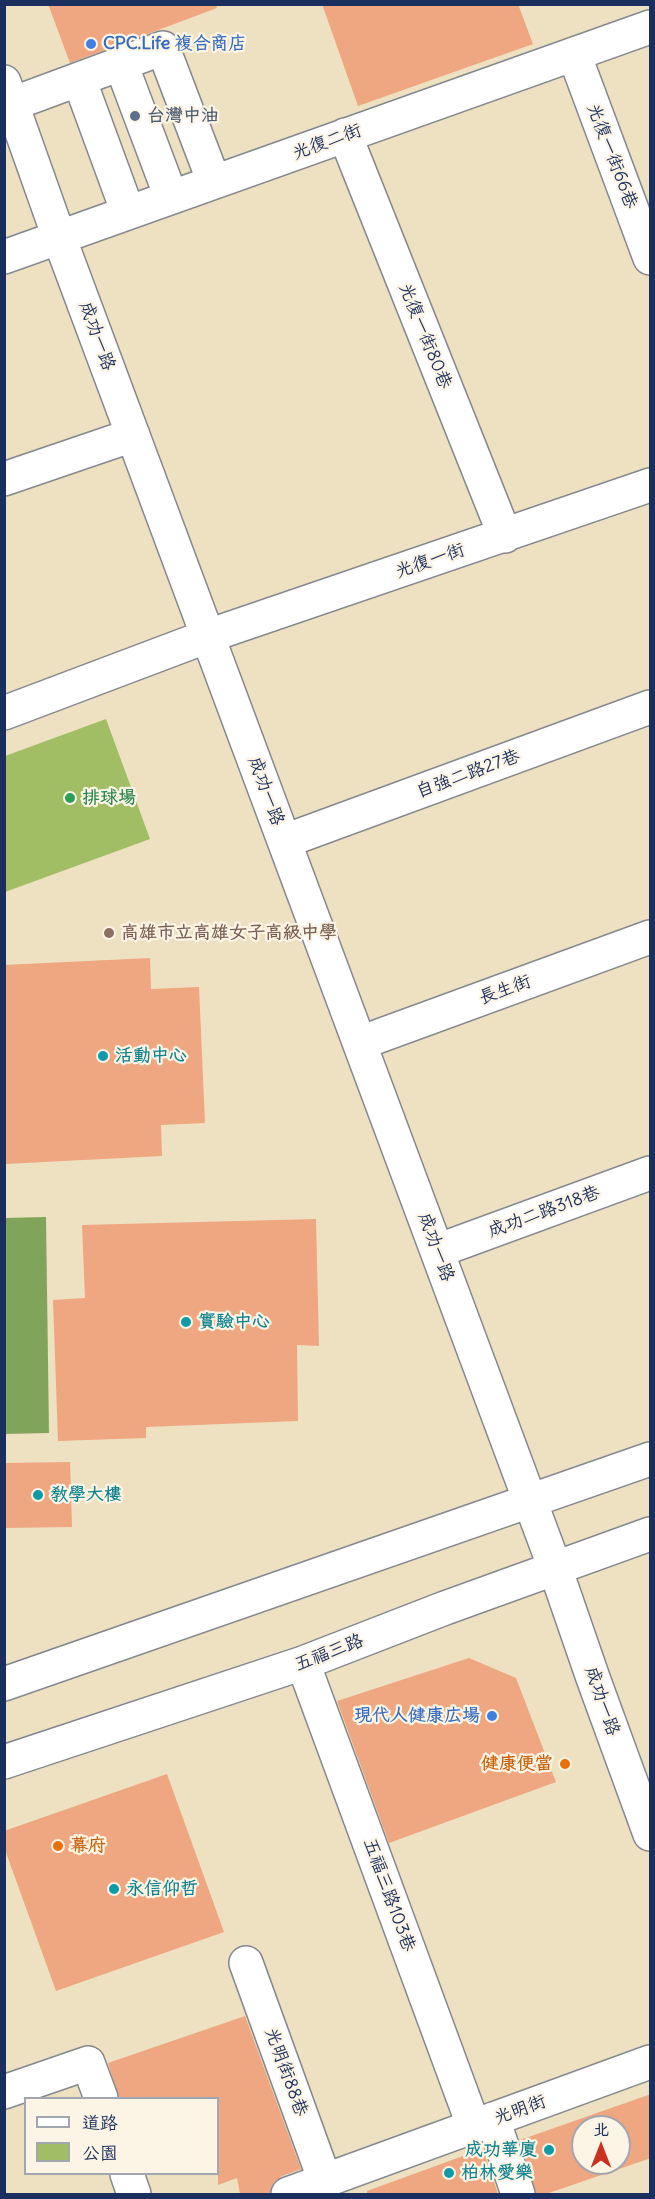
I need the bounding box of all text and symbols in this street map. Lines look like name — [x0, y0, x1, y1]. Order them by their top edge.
place label: CPC.Life 複合商店 — [103, 33, 246, 55]
marker: CPC.Life 複合商店 — [84, 37, 98, 51]
street label: 光復一街66巷 — [582, 100, 642, 212]
place label: 台灣中油 — [147, 105, 219, 127]
marker: 台灣中油 — [128, 109, 142, 123]
street label: 光復二街 — [289, 120, 365, 164]
street label: 光復一街80巷 — [394, 280, 456, 392]
street label: 成功一路 — [75, 298, 119, 374]
street label: 光復一街 — [392, 539, 468, 583]
street label: 自強二路27巷 — [413, 745, 523, 803]
street label: 成功一路 — [244, 753, 288, 829]
place label: 排球場 — [82, 787, 136, 809]
marker: 排球場 — [63, 791, 77, 805]
place label: 高雄市立高雄女子高級中學 — [121, 922, 337, 944]
marker: 高雄市立高雄女子高級中學 — [102, 926, 116, 940]
street label: 長生街 — [476, 971, 534, 1009]
place label: 活動中心 — [115, 1045, 187, 1067]
marker: 活動中心 — [96, 1049, 110, 1063]
street label: 成功二路318巷 — [485, 1182, 603, 1242]
street label: 成功一路 — [414, 1209, 458, 1285]
place label: 實驗中心 — [198, 1311, 270, 1333]
marker: 實驗中心 — [179, 1315, 193, 1329]
place label: 教學大樓 — [50, 1484, 122, 1506]
marker: 教學大樓 — [31, 1488, 45, 1502]
street label: 五福三路 — [292, 1630, 366, 1676]
street label: 成功一路 — [580, 1663, 624, 1739]
place label: 現代人健康広場 — [354, 1705, 480, 1727]
marker: 現代人健康広場 — [485, 1709, 499, 1723]
place label: 健康便當 — [481, 1753, 553, 1775]
marker: 健康便當 — [558, 1757, 572, 1771]
place label: 幕府 — [70, 1835, 106, 1857]
street label: 五福三路103巷 — [358, 1835, 420, 1955]
marker: 幕府 — [51, 1839, 65, 1853]
place label: 永信仰哲 — [126, 1878, 198, 1900]
marker: 永信仰哲 — [107, 1882, 121, 1896]
street label: 光明街88巷 — [260, 2025, 312, 2119]
street label: 光明街 — [491, 2091, 549, 2129]
legend — [24, 2097, 219, 2175]
text: 道路 — [82, 2111, 118, 2134]
north arrow — [571, 2115, 631, 2175]
text: 北 — [593, 2119, 609, 2139]
place label: 成功華廈 — [465, 2139, 537, 2161]
text: 公園 — [82, 2141, 118, 2164]
marker: 成功華廈 — [542, 2143, 556, 2157]
place label: 柏林愛樂 — [461, 2162, 533, 2184]
marker: 柏林愛樂 — [442, 2166, 456, 2180]

